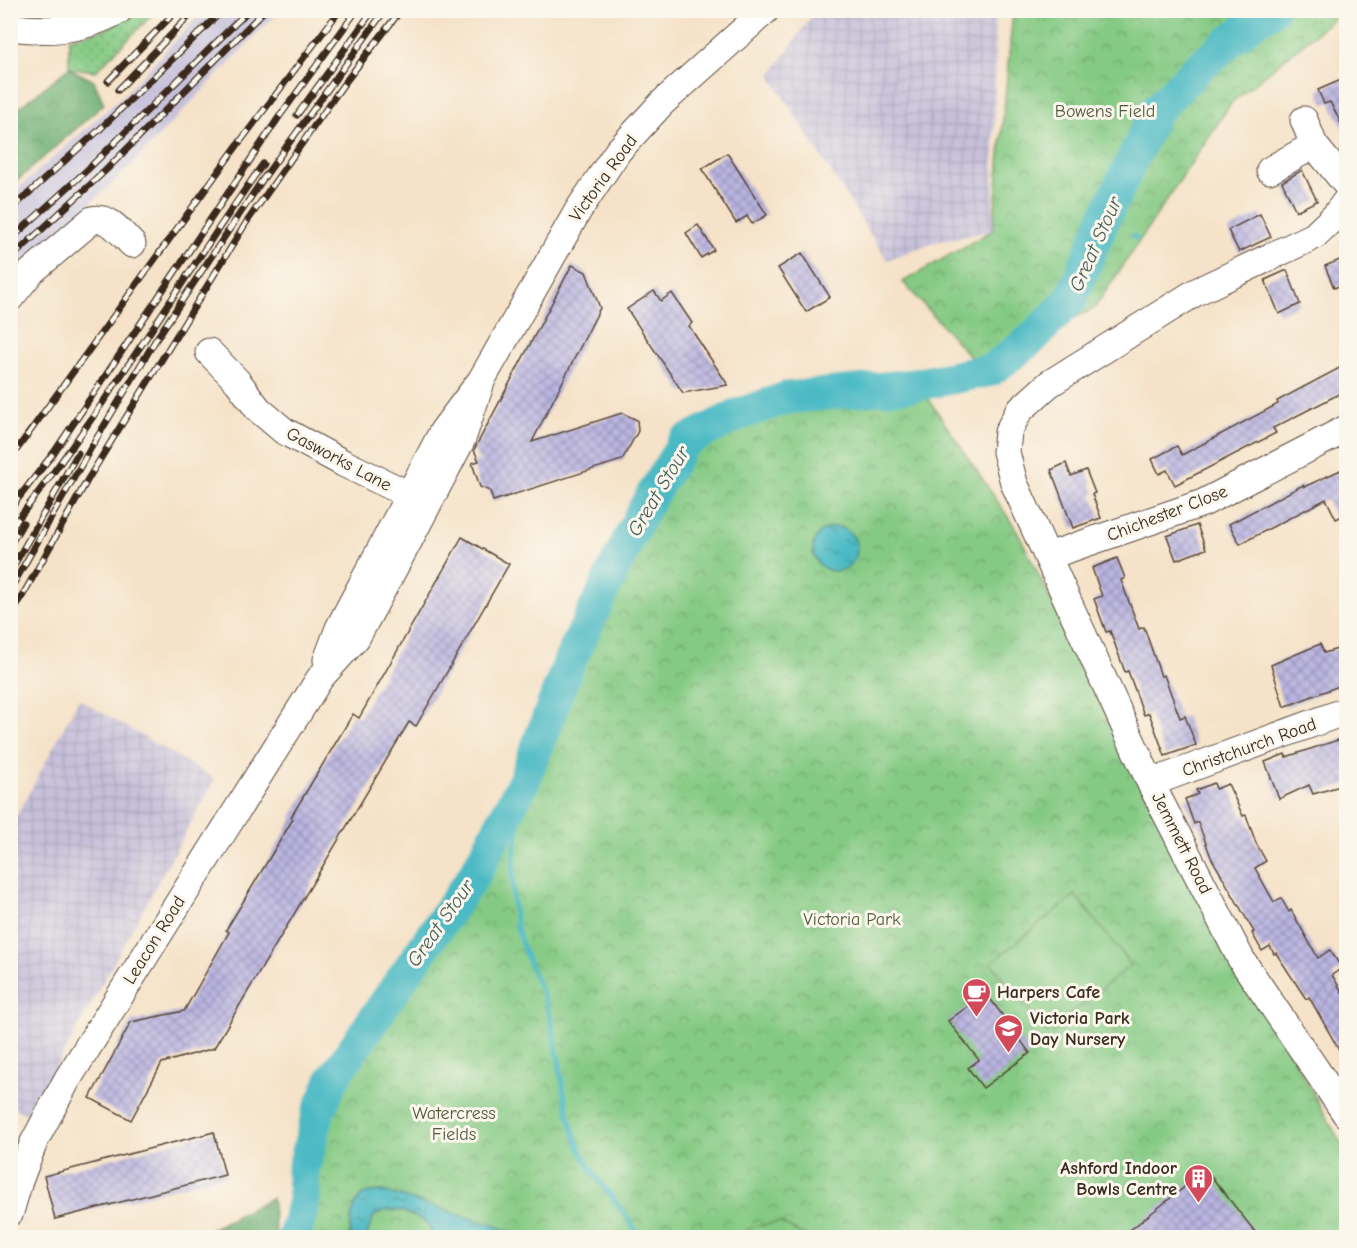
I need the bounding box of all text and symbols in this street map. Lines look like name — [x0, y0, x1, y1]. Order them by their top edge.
park label: Bowens Field — [1055, 101, 1155, 122]
street label: Victoria Road — [565, 131, 642, 226]
water label: Great Stour — [1064, 192, 1127, 295]
street label: Gasworks Lane — [283, 423, 395, 496]
water label: Great Stour — [623, 441, 695, 540]
street label: Chichester Close — [1104, 481, 1230, 546]
street label: Christchurch Road — [1179, 713, 1319, 782]
street label: Jemmett Road — [1147, 789, 1216, 898]
water label: Great Stour — [402, 874, 479, 971]
street label: Leacon Road — [119, 892, 190, 988]
park label: Victoria Park — [803, 909, 901, 930]
cafe icon: Harpers Cafe — [960, 976, 992, 1018]
place label: Harpers Cafe — [997, 982, 1100, 1003]
place label: Victoria Park Day Nursery — [1030, 1008, 1130, 1050]
school or university icon: Victoria Park Day Nursery — [993, 1012, 1025, 1054]
park label: Watercress Fields — [412, 1103, 496, 1145]
place label: Ashford Indoor Bowls Centre — [1060, 1158, 1178, 1200]
building icon: Ashford Indoor Bowls Centre — [1182, 1162, 1214, 1204]

